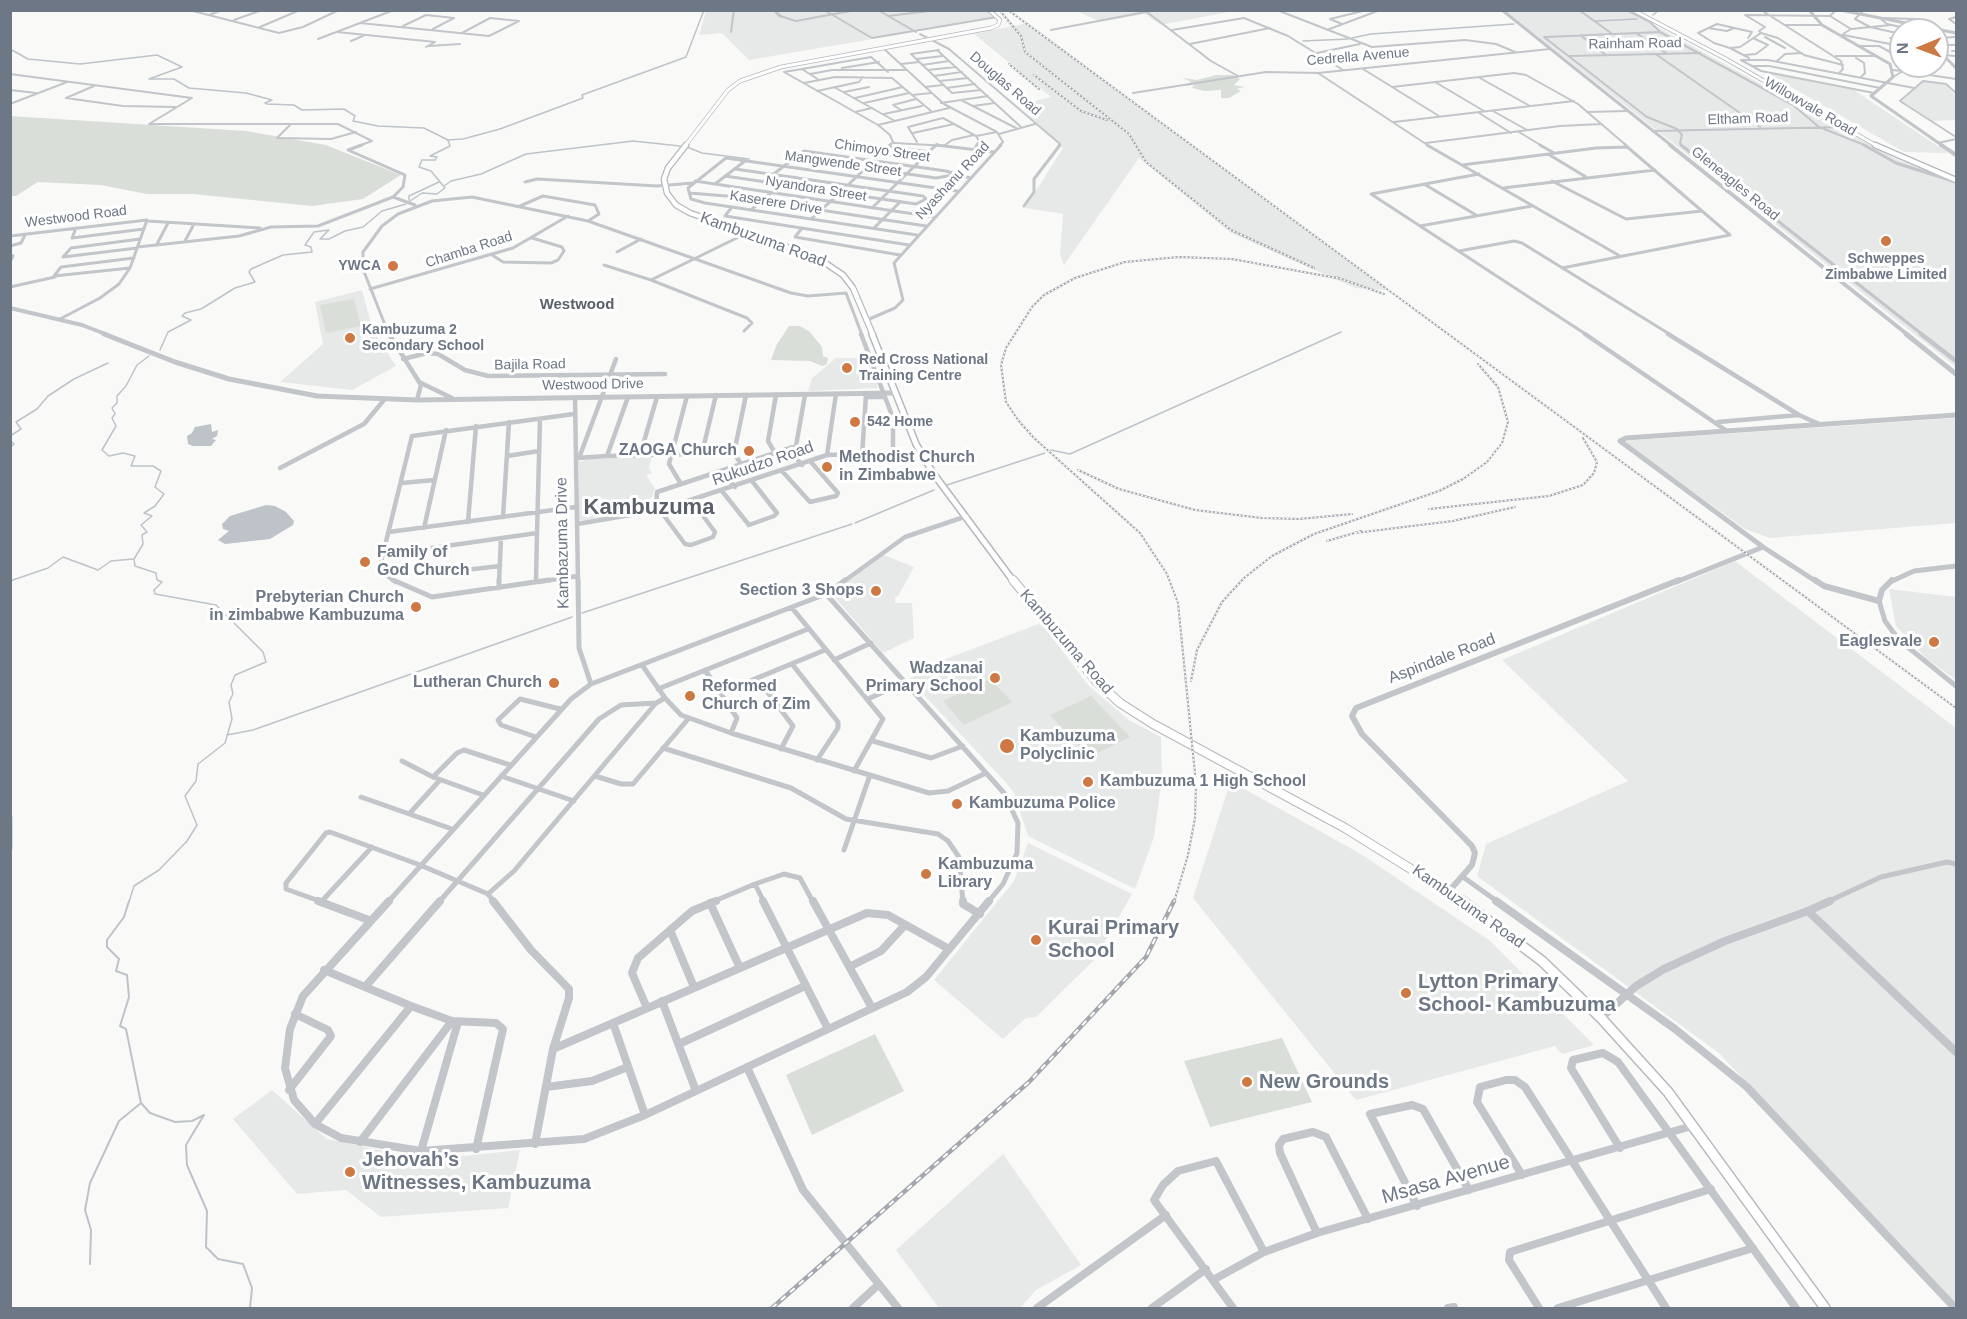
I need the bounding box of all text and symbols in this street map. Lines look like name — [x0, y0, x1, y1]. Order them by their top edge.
north arrow — [1889, 18, 1949, 78]
street label: Rainham Road — [1588, 35, 1682, 53]
text: N — [1894, 42, 1911, 54]
street label: Cedrella Avenue — [1306, 44, 1410, 70]
street label: Douglas Road — [966, 49, 1044, 119]
street label: Willowvale Road — [1761, 74, 1859, 140]
street label: Eltham Road — [1707, 109, 1789, 129]
street label: Chimoyo Street — [833, 136, 931, 166]
street label: Nyashanu Road — [913, 139, 993, 223]
street label: Gleneagles Road — [1688, 143, 1782, 225]
street label: Mangwende Street — [784, 148, 902, 180]
street label: Nyandora Street — [764, 173, 868, 205]
street label: Kaserere Drive — [729, 187, 823, 219]
street label: Westwood Road — [24, 202, 128, 232]
street label: Kambuzuma Road — [697, 208, 829, 272]
street label: Chamba Road — [423, 228, 515, 272]
marker: Schweppes Zimbabwe Limited — [1879, 234, 1893, 248]
place label: Schweppes Zimbabwe Limited — [1825, 251, 1947, 284]
place label: YWCA — [338, 258, 381, 274]
marker: YWCA — [386, 259, 400, 273]
district label: Westwood — [540, 296, 614, 314]
place label: Kambuzuma 2 Secondary School — [362, 322, 484, 354]
marker: Kambuzuma 2 Secondary School — [343, 331, 357, 345]
place label: Red Cross National Training Centre — [859, 352, 988, 384]
street label: Bajila Road — [494, 356, 566, 374]
marker: Red Cross National Training Centre — [840, 361, 854, 375]
street label: Westwood Drive — [542, 376, 644, 394]
place label: 542 Home — [867, 414, 933, 430]
marker: 542 Home — [848, 415, 862, 429]
street label: Rukudzo Road — [710, 438, 816, 490]
place label: ZAOGA Church — [619, 441, 737, 461]
marker: ZAOGA Church — [742, 444, 756, 458]
place label: Methodist Church in Zimbabwe — [839, 448, 975, 486]
marker: Methodist Church in Zimbabwe — [820, 460, 834, 474]
street label: Kambazuma Drive — [552, 477, 574, 609]
district label: Kambuzuma — [584, 495, 714, 521]
place label: Family of God Church — [377, 543, 469, 581]
marker: Family of God Church — [358, 555, 372, 569]
place label: Section 3 Shops — [740, 581, 864, 601]
marker: Section 3 Shops — [869, 584, 883, 598]
street label: Kambuzuma Road — [1015, 586, 1117, 698]
place label: Prebyterian Church in zimbabwe Kambuzuma — [209, 588, 404, 626]
marker: Prebyterian Church in zimbabwe Kambuzuma — [409, 600, 423, 614]
street label: Aspindale Road — [1386, 630, 1498, 688]
place label: Eaglesvale — [1839, 632, 1922, 652]
marker: Eaglesvale — [1927, 635, 1941, 649]
place label: Wadzanai Primary School — [866, 659, 983, 697]
marker: Wadzanai Primary School — [988, 671, 1002, 685]
place label: Lutheran Church — [413, 673, 542, 693]
marker: Lutheran Church — [547, 676, 561, 690]
place label: Reformed Church of Zim — [702, 677, 810, 715]
marker: Reformed Church of Zim — [683, 689, 697, 703]
place label: Kambuzuma Polyclinic — [1020, 727, 1115, 765]
marker: Kambuzuma Polyclinic — [998, 737, 1016, 755]
place label: Kambuzuma 1 High School — [1100, 772, 1306, 792]
marker: Kambuzuma 1 High School — [1081, 775, 1095, 789]
place label: Kambuzuma Police — [969, 794, 1116, 814]
marker: Kambuzuma Police — [950, 797, 964, 811]
place label: Kambuzuma Library — [938, 855, 1033, 893]
street label: Kambuzuma Road — [1408, 861, 1528, 953]
marker: Kambuzuma Library — [919, 867, 933, 881]
place label: Kurai Primary School — [1048, 916, 1179, 963]
marker: Kurai Primary School — [1029, 933, 1043, 947]
place label: Lytton Primary School- Kambuzuma — [1418, 970, 1616, 1017]
marker: Lytton Primary School- Kambuzuma — [1399, 986, 1413, 1000]
place label: New Grounds — [1259, 1070, 1389, 1094]
marker: New Grounds — [1240, 1075, 1254, 1089]
place label: Jehovah’s Witnesses, Kambuzuma — [362, 1148, 591, 1195]
street label: Msasa Avenue — [1379, 1150, 1513, 1210]
marker: Jehovah’s Witnesses, Kambuzuma — [343, 1165, 357, 1179]

